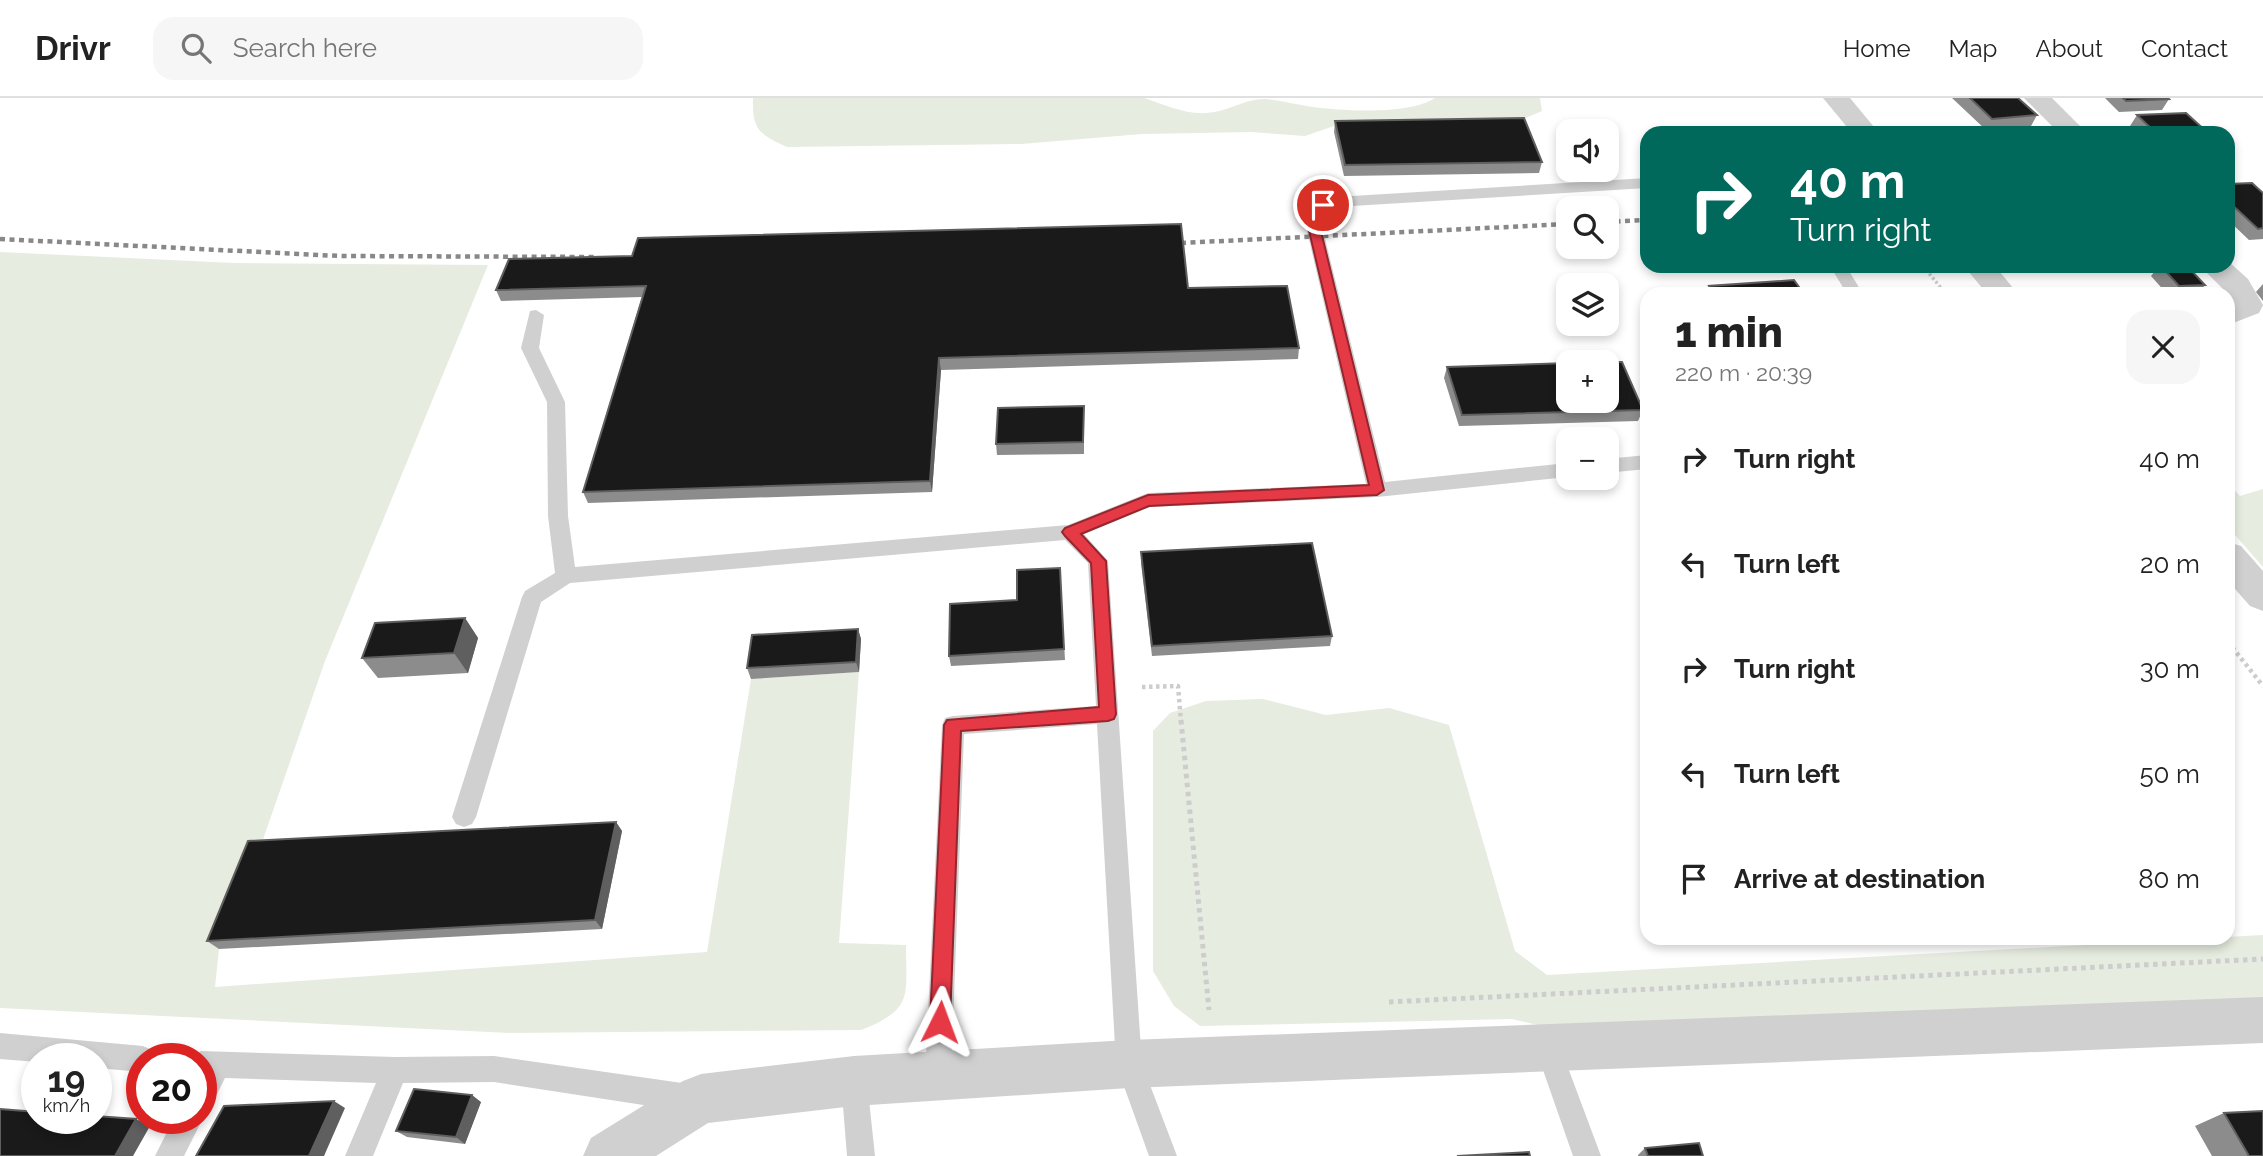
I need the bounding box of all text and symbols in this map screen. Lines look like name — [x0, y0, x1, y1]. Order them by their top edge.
search box — [153, 17, 643, 80]
text: Drivr — [35, 29, 111, 68]
icon: search — [177, 29, 215, 67]
text: Search here — [233, 33, 377, 63]
text: Home — [1843, 34, 1911, 63]
text: Map — [1949, 34, 1997, 63]
text: About — [2035, 34, 2103, 63]
text: Contact — [2141, 34, 2228, 63]
map controls — [1556, 119, 1619, 490]
button: sound — [1556, 119, 1619, 182]
text: 40 m — [1790, 152, 1905, 209]
icon: right — [1675, 154, 1766, 245]
pin — [1293, 175, 1353, 235]
icon: arrive — [1304, 186, 1342, 224]
button: search — [1556, 196, 1619, 259]
text: Turn right — [1790, 211, 1931, 248]
button: layers — [1556, 273, 1619, 336]
text: 1 min — [1675, 308, 1783, 357]
button: close — [2126, 310, 2200, 384]
button: + — [1556, 350, 1619, 413]
text: 220 m · 20:39 — [1675, 359, 1812, 386]
button: − — [1556, 427, 1619, 490]
icon: right — [1675, 440, 1713, 478]
text: Turn right — [1734, 444, 1855, 474]
text: 40 m — [2139, 444, 2200, 474]
icon: left — [1675, 545, 1713, 583]
text: Turn left — [1734, 549, 1840, 579]
text: 20 m — [2140, 549, 2200, 579]
icon: right — [1675, 650, 1713, 688]
text: Turn right — [1734, 654, 1855, 684]
text: 30 m — [2140, 654, 2200, 684]
icon: left — [1675, 755, 1713, 793]
text: Turn left — [1734, 759, 1840, 789]
text: 50 m — [2139, 759, 2200, 789]
icon: arrive — [1675, 860, 1713, 898]
text: Arrive at destination — [1734, 864, 1985, 894]
text: 80 m — [2138, 864, 2200, 894]
position arrow — [903, 985, 977, 1059]
speed limit sign: 20 — [126, 1043, 217, 1134]
text: 19 — [48, 1059, 85, 1100]
text: km/h — [43, 1095, 90, 1116]

